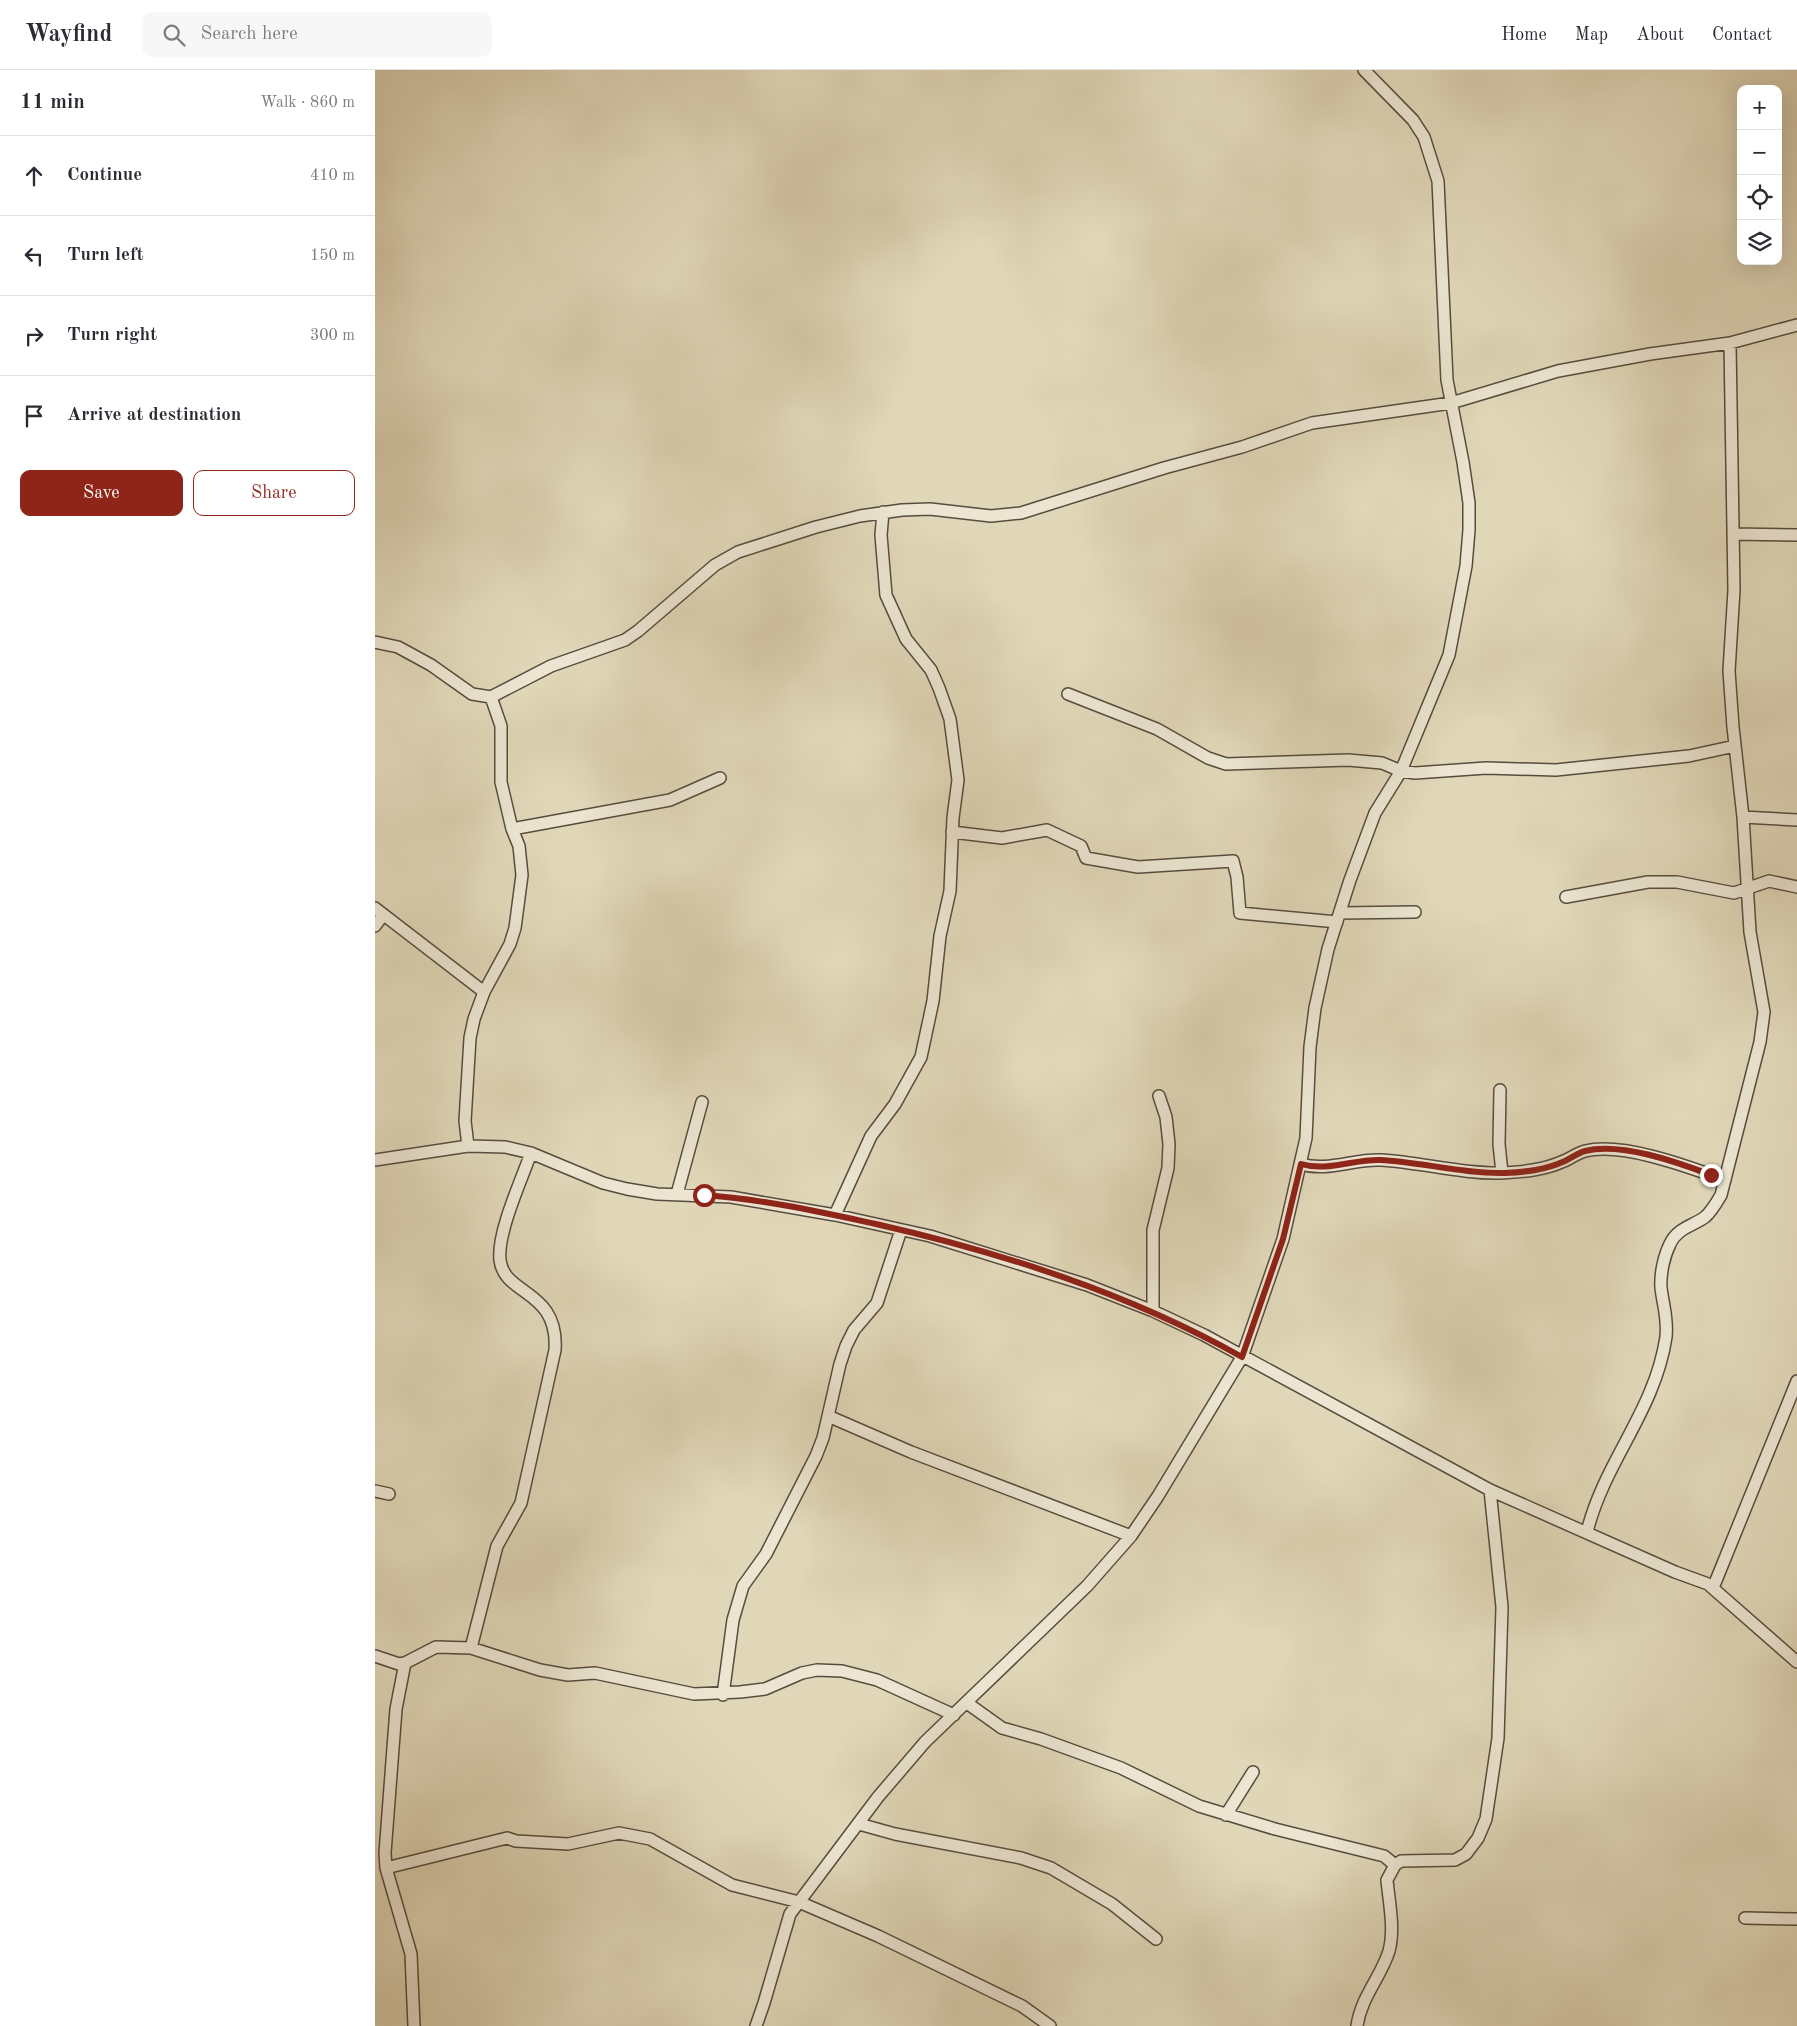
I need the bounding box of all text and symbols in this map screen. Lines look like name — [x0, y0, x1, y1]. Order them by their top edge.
search box — [142, 12, 492, 57]
icon: search — [160, 21, 188, 49]
text: Wayfind — [25, 23, 112, 47]
text: Search here — [200, 25, 298, 44]
text: Home — [1501, 26, 1547, 44]
text: Map — [1575, 26, 1608, 44]
text: About — [1636, 26, 1684, 44]
text: Contact — [1712, 26, 1772, 44]
map controls — [1737, 85, 1782, 265]
button: + — [1737, 85, 1782, 130]
text: 11 min — [20, 92, 85, 113]
text: Walk · 860 m — [260, 95, 355, 111]
button: − — [1737, 130, 1782, 175]
icon: ahead — [20, 162, 48, 190]
text: Continue — [67, 166, 142, 185]
text: 410 m — [310, 168, 355, 184]
button: locate — [1737, 175, 1782, 220]
button: layers — [1737, 220, 1782, 265]
icon: left — [20, 242, 48, 270]
text: Turn left — [67, 246, 144, 265]
text: 150 m — [310, 248, 355, 264]
icon: right — [20, 322, 48, 350]
text: Turn right — [67, 326, 157, 345]
text: 300 m — [310, 328, 355, 344]
icon: arrive — [20, 402, 48, 430]
text: Arrive at destination — [67, 406, 241, 425]
button: Save — [20, 470, 183, 516]
button: Share — [193, 470, 355, 516]
route end — [1700, 1164, 1723, 1187]
route start — [693, 1184, 716, 1207]

